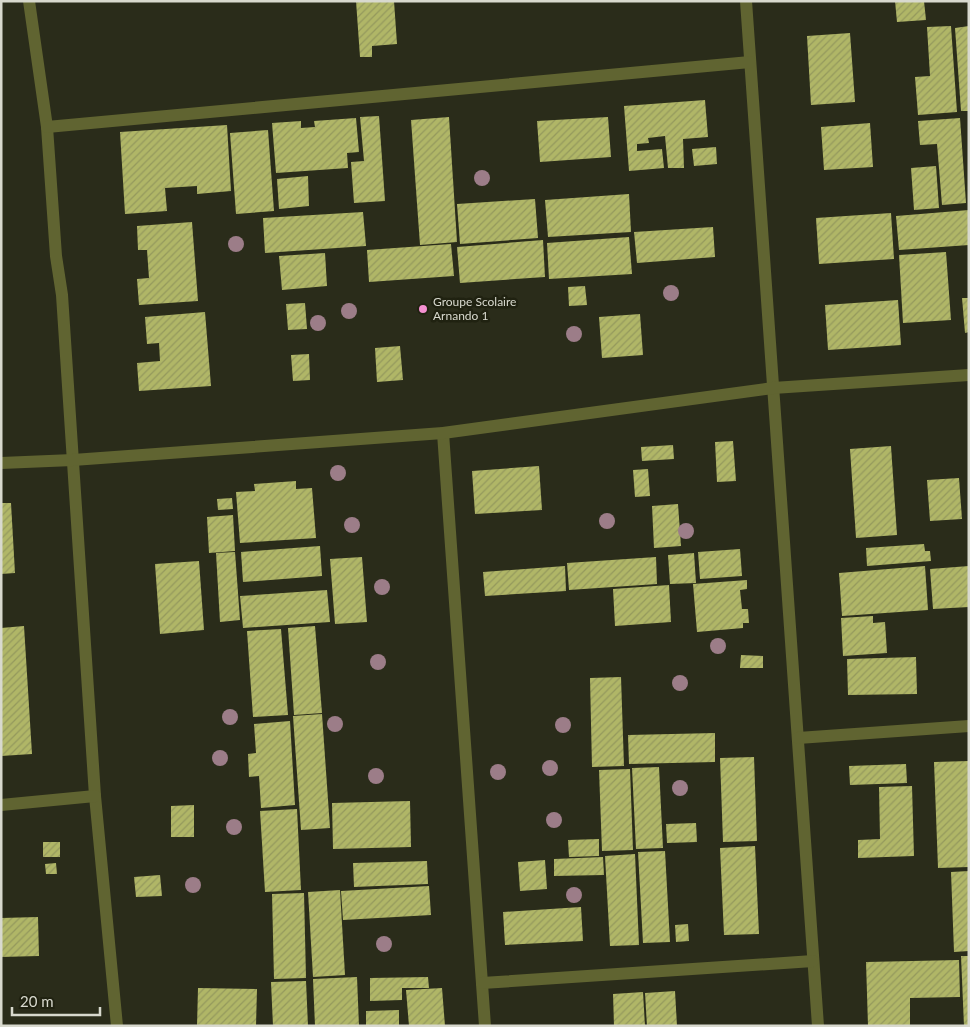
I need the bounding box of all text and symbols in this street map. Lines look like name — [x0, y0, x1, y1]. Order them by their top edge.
place label: Groupe Scolaire Arnando 1 — [433, 294, 516, 323]
marker: Groupe Scolaire Arnando 1 — [417, 303, 429, 315]
scale bar — [12, 984, 100, 1016]
text: 20 m — [20, 992, 54, 1010]

